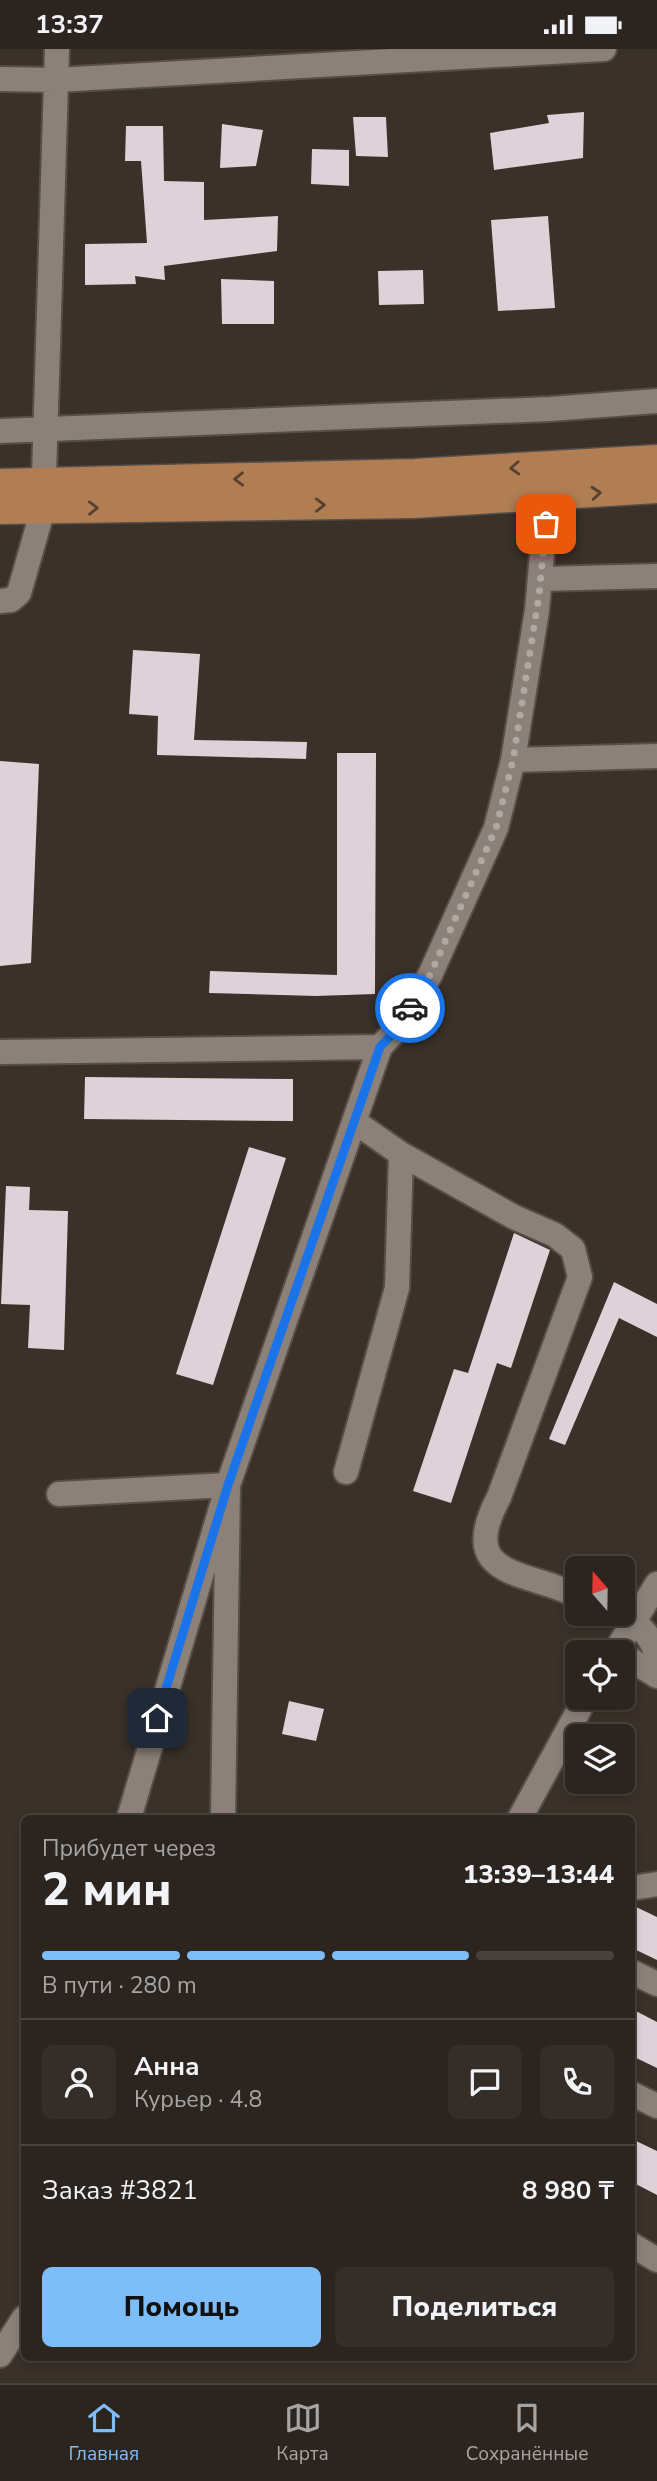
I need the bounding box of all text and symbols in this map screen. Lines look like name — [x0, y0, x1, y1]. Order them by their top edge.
text: 13:37 — [35, 7, 104, 42]
one-way arrow — [510, 460, 521, 475]
one-way arrow — [233, 471, 244, 486]
one-way arrow — [591, 486, 602, 501]
pin — [516, 494, 576, 554]
one-way arrow — [315, 497, 326, 513]
one-way arrow — [87, 501, 98, 516]
icon: bag — [527, 505, 565, 543]
courier — [375, 973, 445, 1043]
icon: car — [391, 989, 429, 1027]
north arrow — [565, 1556, 635, 1626]
map controls — [565, 1556, 635, 1794]
button: locate — [565, 1640, 635, 1710]
pin — [127, 1688, 187, 1748]
icon: home — [138, 1699, 176, 1737]
button: layers — [565, 1724, 635, 1794]
text: Прибудет через — [42, 1833, 216, 1864]
text: 13:39–13:44 — [463, 1857, 614, 1892]
text: 2 мин — [42, 1858, 171, 1921]
text: В пути · 280 m — [42, 1970, 197, 2001]
button: person — [42, 2045, 116, 2119]
button: chat — [448, 2045, 522, 2119]
button: phone — [540, 2045, 614, 2119]
text: Анна — [134, 2049, 200, 2084]
text: Курьер · 4.8 — [134, 2084, 262, 2115]
text: Заказ #3821 — [42, 2173, 198, 2208]
text: 8 980 ₸ — [522, 2173, 614, 2208]
button: Помощь — [42, 2267, 321, 2347]
button: Поделиться — [335, 2267, 614, 2347]
tab: Главная — [69, 2399, 139, 2467]
tab: Карта — [276, 2399, 329, 2467]
tab: Сохранённые — [466, 2399, 588, 2467]

